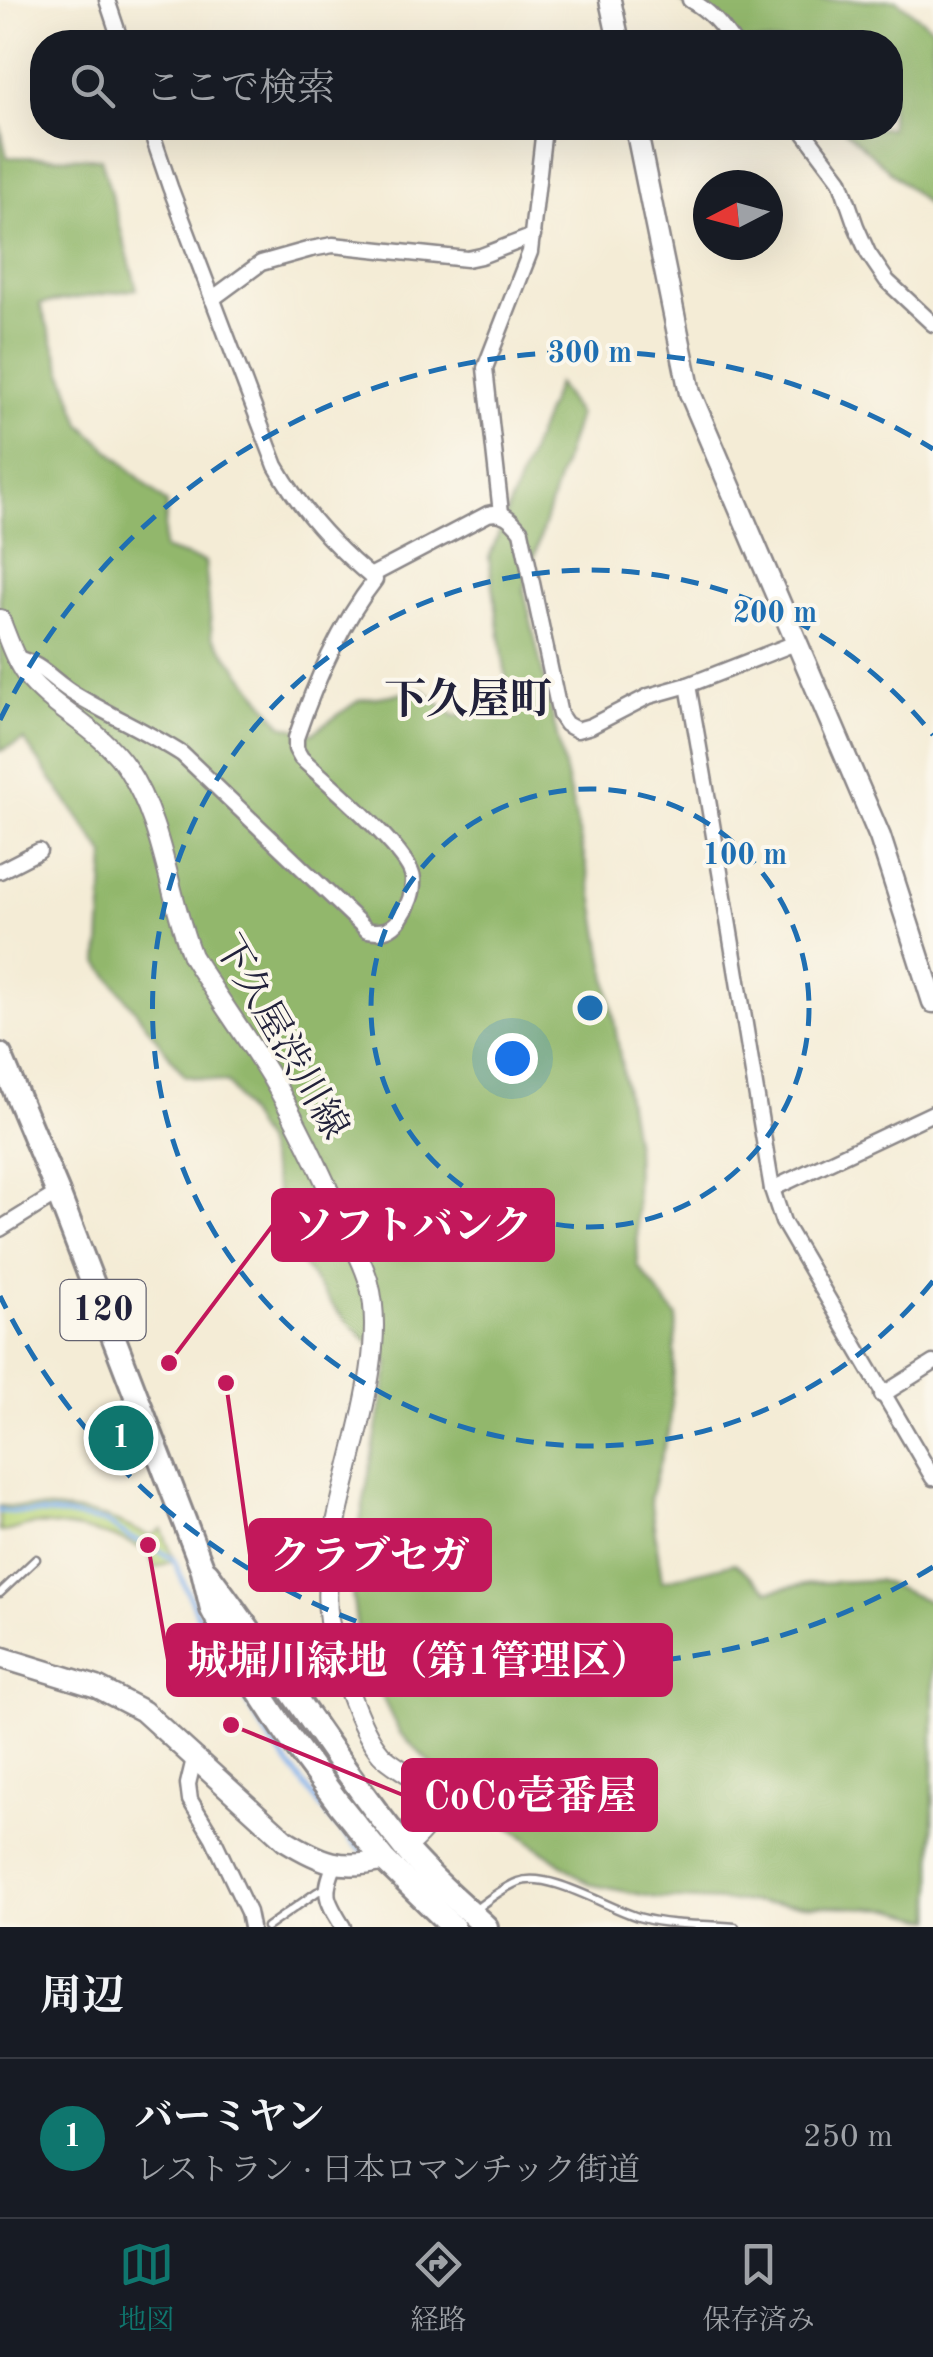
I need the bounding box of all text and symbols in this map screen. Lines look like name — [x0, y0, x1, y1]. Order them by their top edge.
search box — [30, 30, 903, 140]
icon: search — [65, 58, 120, 113]
text: ここで検索 — [145, 71, 335, 109]
north arrow — [693, 170, 783, 260]
text: 300 m — [548, 339, 632, 369]
text: 200 m — [733, 599, 817, 629]
district label: 下久屋町 — [384, 677, 552, 723]
text: 100 m — [703, 841, 787, 871]
street label: 下久屋渋川線 — [207, 928, 357, 1146]
centre of rings — [572, 990, 608, 1026]
your location — [487, 1033, 538, 1084]
callout: ソフトバンク — [273, 1190, 553, 1260]
text: ソフトバンク — [294, 1206, 532, 1249]
road number: 120 — [61, 1280, 146, 1340]
pin: 1 — [88, 1400, 154, 1476]
callout: クラブセガ — [250, 1520, 490, 1590]
text: クラブセガ — [270, 1535, 470, 1579]
callout: 城堀川緑地（第1管理区） — [168, 1625, 671, 1695]
text: 城堀川緑地（第1管理区） — [187, 1639, 651, 1684]
callout: CoCo壱番屋 — [403, 1760, 656, 1830]
text: CoCo壱番屋 — [423, 1775, 637, 1819]
text: 周辺 — [40, 1977, 124, 2019]
text: バーミヤン — [135, 2100, 325, 2138]
text: 1 — [63, 2122, 82, 2154]
text: 250 m — [803, 2122, 893, 2154]
text: レストラン · 日本ロマンチック街道 — [135, 2156, 640, 2188]
tab: 地図 — [118, 2237, 174, 2340]
tab: 経路 — [410, 2237, 467, 2340]
tab: 保存済み — [703, 2237, 815, 2340]

